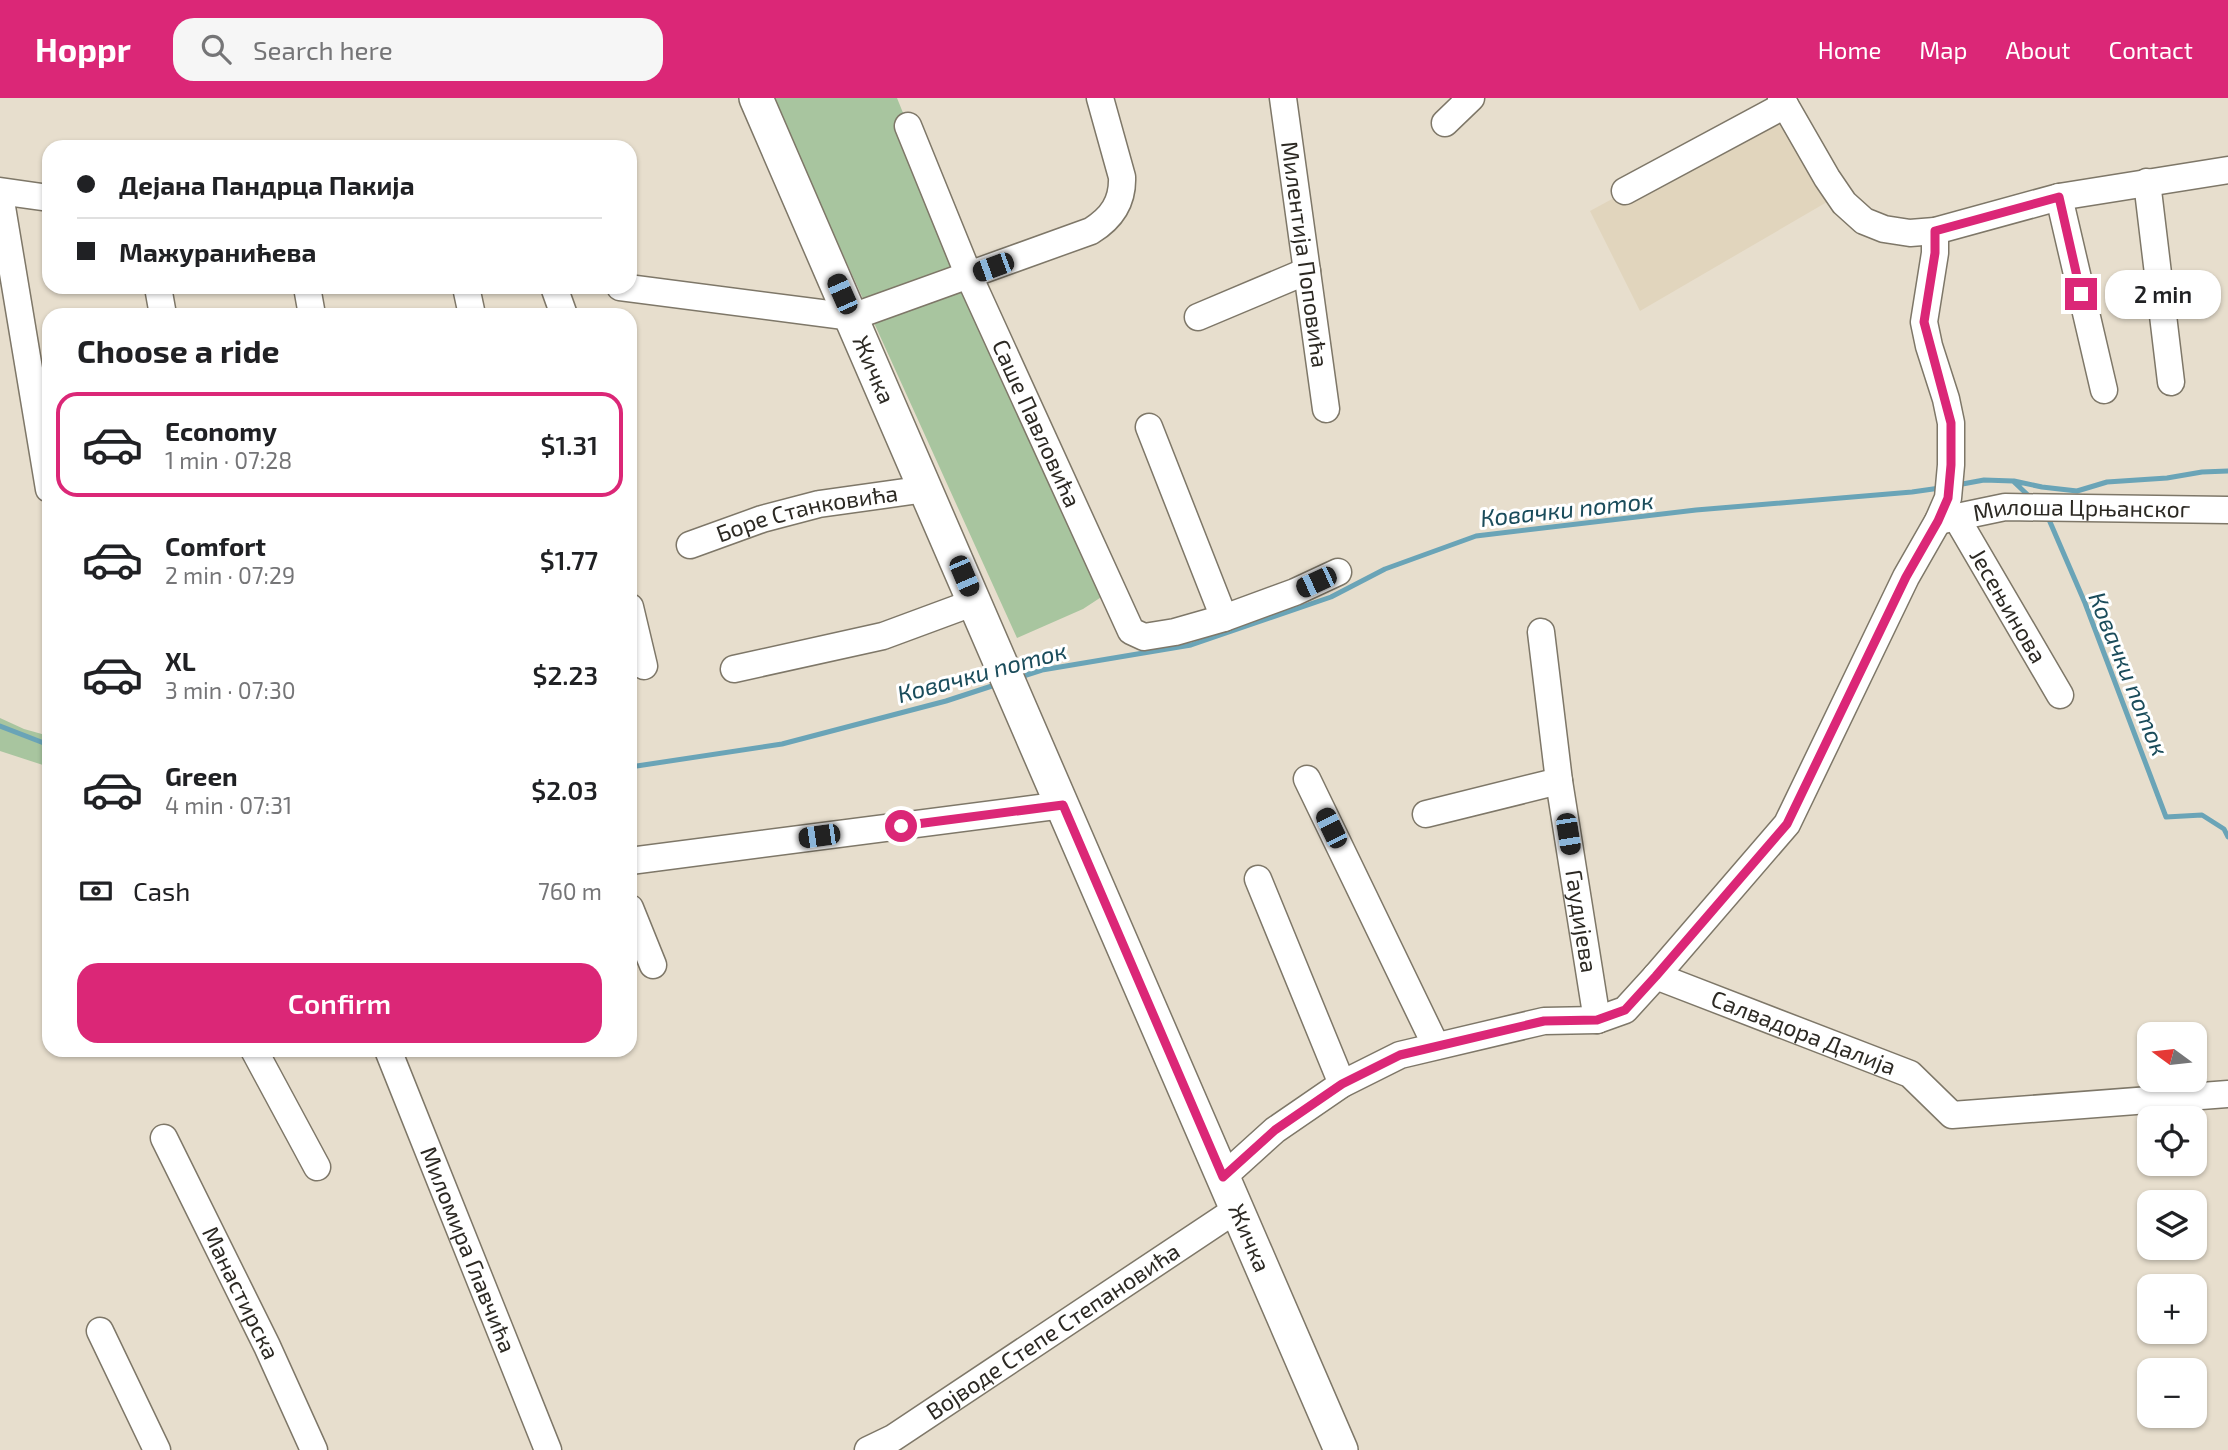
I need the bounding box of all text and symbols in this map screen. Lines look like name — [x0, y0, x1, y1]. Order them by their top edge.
search box — [173, 18, 663, 81]
text: Hoppr — [35, 29, 131, 69]
icon: search — [197, 30, 235, 68]
text: Search here — [253, 34, 393, 65]
text: Home — [1818, 35, 1881, 64]
text: Map — [1919, 35, 1967, 64]
text: About — [2005, 35, 2071, 64]
text: Contact — [2109, 35, 2193, 64]
street label: Милентија Поповића — [1276, 139, 1335, 369]
text: Дејана Пандрца Пакија — [119, 169, 415, 200]
text: Мажуранићева — [119, 236, 316, 267]
car — [970, 250, 1017, 284]
callout: 2 min — [2106, 270, 2221, 318]
car — [824, 271, 861, 317]
route end — [2065, 278, 2097, 310]
text: 2 min — [2134, 280, 2192, 308]
text: Choose a ride — [77, 331, 280, 369]
street label: Жичка — [847, 331, 902, 408]
street label: Саше Павловића — [987, 335, 1088, 511]
icon: car — [81, 413, 144, 476]
text: Economy — [165, 415, 277, 446]
text: $1.31 — [541, 429, 598, 460]
text: 1 min · 07:28 — [165, 446, 292, 474]
street label: Боре Станковића — [712, 478, 900, 547]
water label: Ковачки поток — [1479, 485, 1655, 532]
street label: Милоша Црњанског — [1970, 492, 2191, 526]
icon: car — [81, 528, 144, 591]
text: Comfort — [165, 530, 266, 561]
street label: Јесењинова — [1964, 543, 2053, 668]
text: $1.77 — [540, 544, 598, 575]
car — [947, 553, 982, 599]
text: 2 min · 07:29 — [165, 561, 295, 589]
car — [1293, 564, 1340, 600]
water label: Ковачки поток — [2083, 587, 2176, 760]
water label: Ковачки поток — [894, 635, 1070, 708]
icon: car — [81, 643, 144, 706]
text: XL — [165, 645, 196, 676]
text: $2.23 — [533, 659, 598, 690]
text: 3 min · 07:30 — [165, 676, 296, 704]
icon: car — [81, 758, 144, 821]
text: Green — [165, 760, 238, 791]
text: $2.03 — [531, 774, 598, 805]
text: 4 min · 07:31 — [165, 791, 292, 819]
car — [1313, 805, 1350, 851]
route start — [885, 810, 917, 842]
car — [1555, 812, 1582, 856]
car — [797, 823, 842, 849]
street label: Гаудијева — [1560, 867, 1604, 975]
icon: cash — [77, 872, 115, 910]
text: Cash — [133, 875, 190, 906]
text: 760 m — [538, 877, 602, 905]
button: Confirm — [77, 963, 602, 1043]
street label: Салвадора Далија — [1707, 984, 1900, 1080]
north arrow — [2137, 1022, 2207, 1092]
map controls — [2137, 1022, 2207, 1428]
button: locate — [2137, 1106, 2207, 1176]
street label: Миломира Главчића — [415, 1142, 523, 1356]
button: layers — [2137, 1190, 2207, 1260]
street label: Жичка — [1223, 1199, 1277, 1276]
street label: Манастирска — [197, 1221, 286, 1364]
street label: Војводе Степе Степановића — [920, 1236, 1185, 1425]
button: + — [2137, 1274, 2207, 1344]
button: − — [2137, 1358, 2207, 1428]

